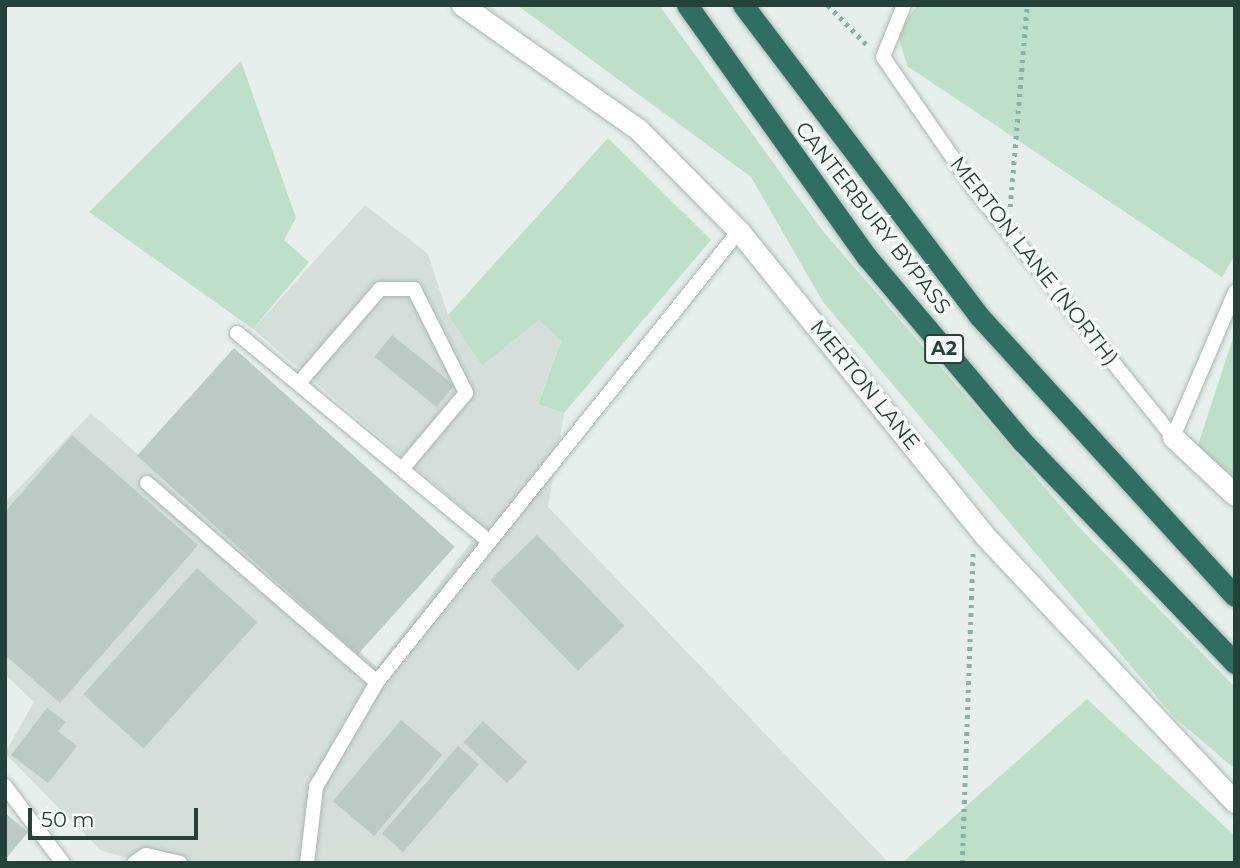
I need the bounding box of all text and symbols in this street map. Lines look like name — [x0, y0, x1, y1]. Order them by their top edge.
street label: CANTERBURY BYPASS — [790, 117, 956, 319]
street label: MERTON LANE (NORTH) — [945, 152, 1123, 370]
street label: MERTON LANE — [805, 315, 925, 455]
road number: A2 — [923, 334, 965, 364]
scale bar — [32, 794, 201, 838]
text: 50 m — [41, 807, 95, 832]

